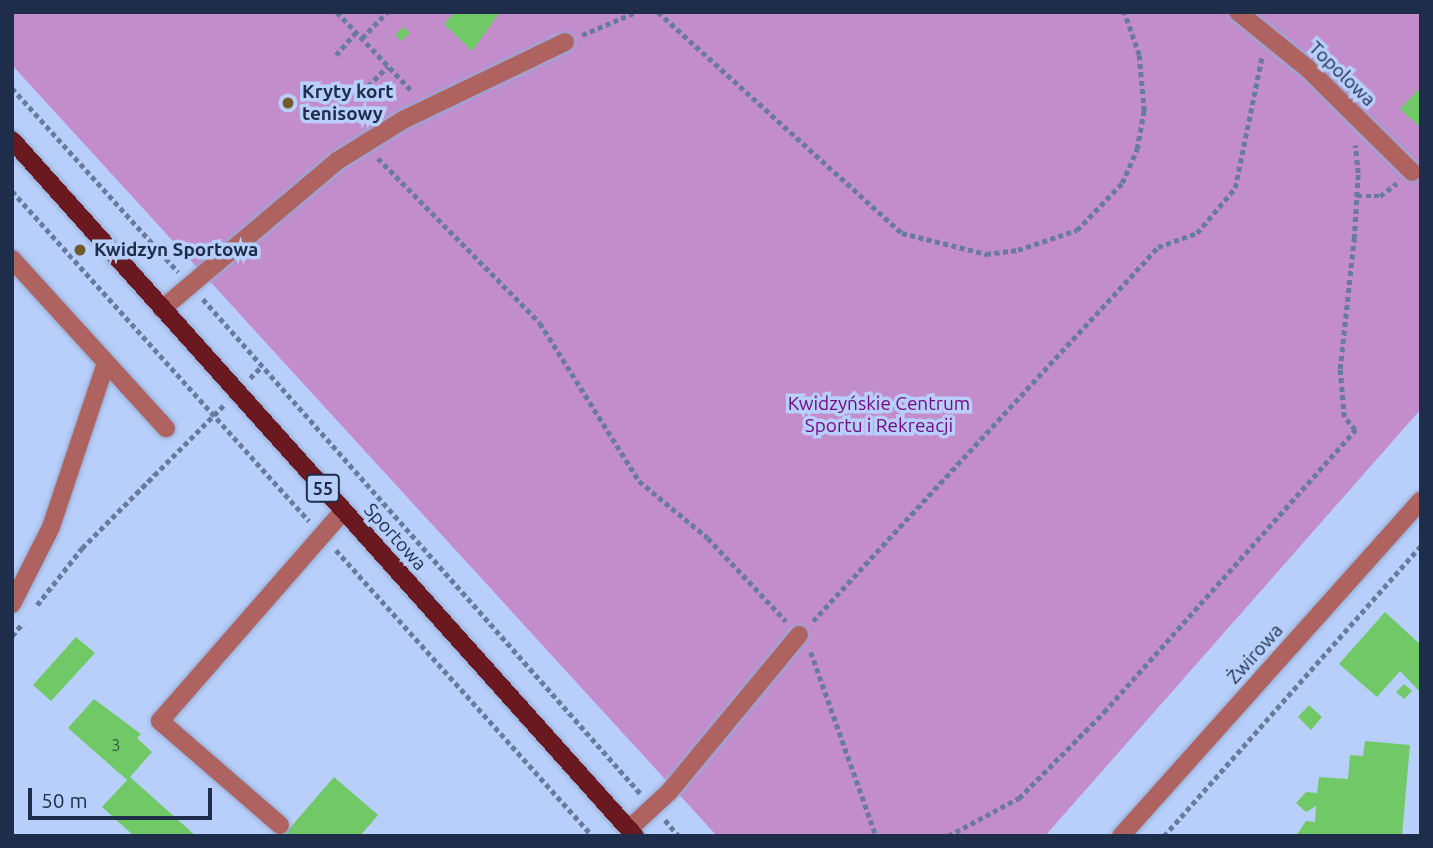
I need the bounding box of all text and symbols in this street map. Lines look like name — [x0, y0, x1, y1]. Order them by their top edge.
street label: Topolowa — [1304, 37, 1380, 111]
place label: Kryty kort tenisowy — [302, 81, 393, 125]
marker: Kryty kort tenisowy — [280, 95, 296, 111]
place label: Kwidzyn Sportowa — [94, 239, 258, 261]
marker: Kwidzyn Sportowa — [72, 242, 88, 258]
park label: Kwidzyńskie Centrum Sportu i Rekreacji — [788, 393, 970, 437]
road number: 55 — [306, 474, 340, 502]
street label: Sportowa — [359, 499, 431, 575]
street label: Żwirowa — [1222, 619, 1288, 689]
house number: 3 — [111, 735, 121, 755]
scale bar — [32, 774, 215, 818]
text: 50 m — [41, 788, 88, 812]

